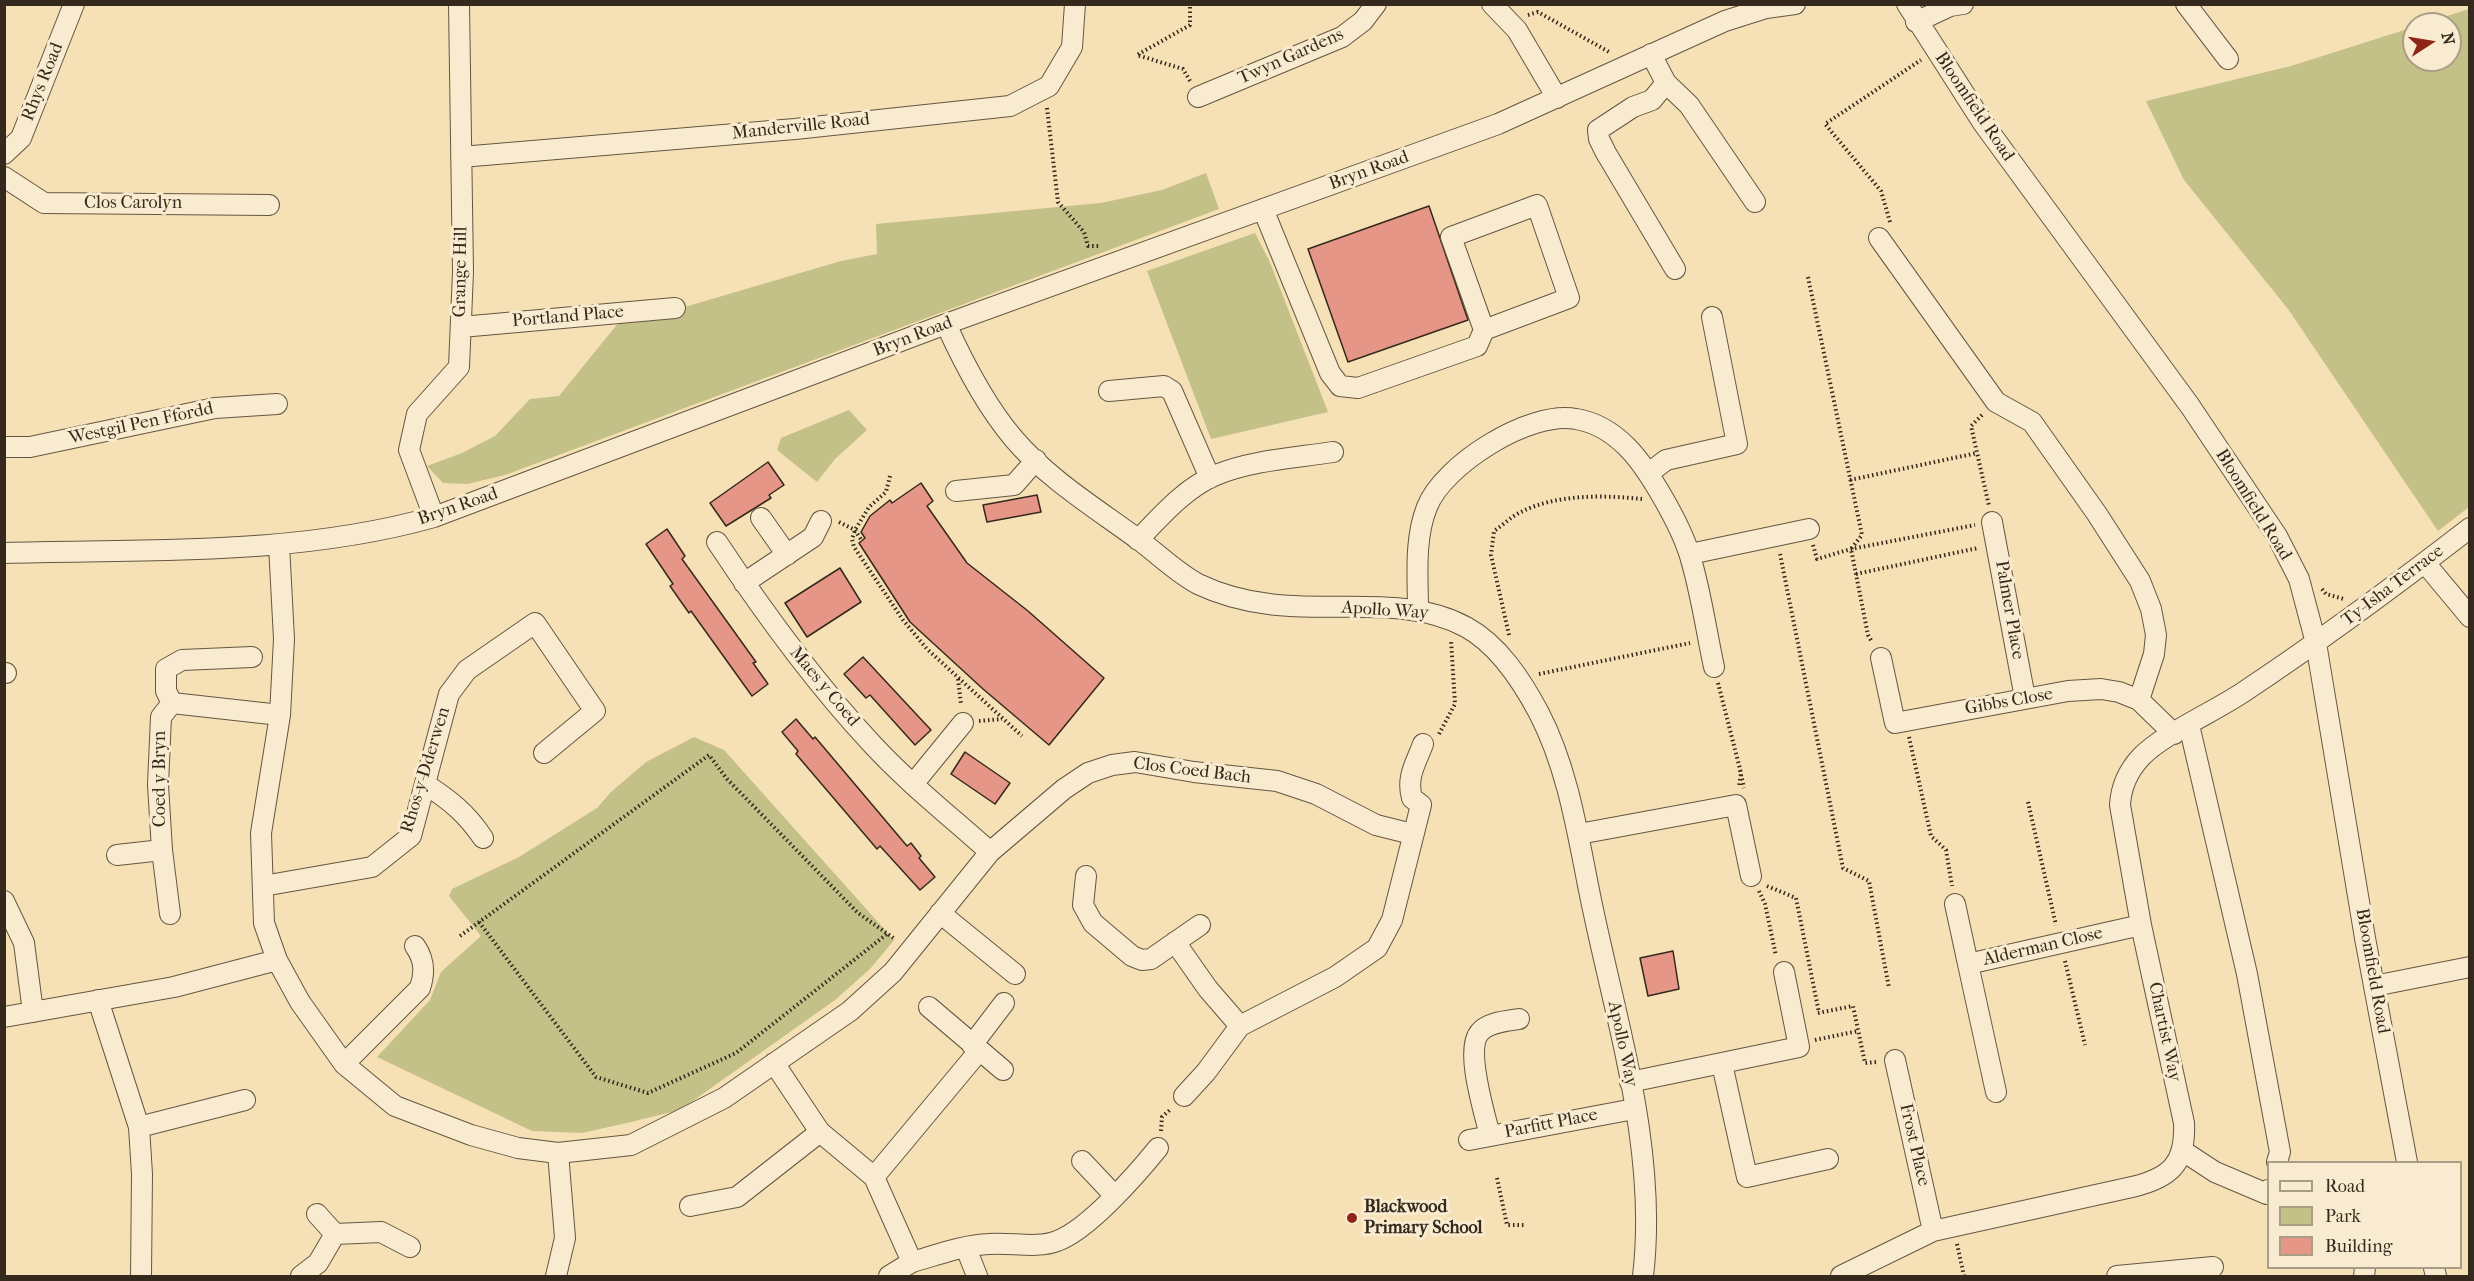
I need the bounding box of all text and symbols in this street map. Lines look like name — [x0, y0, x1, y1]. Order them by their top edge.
north arrow — [2402, 12, 2462, 72]
street label: Twyn Gardens — [1235, 24, 1347, 90]
text: N — [2438, 31, 2459, 46]
street label: Rhys Road — [18, 40, 68, 124]
street label: Bloomfield Road — [1930, 48, 2018, 166]
street label: Manderville Road — [731, 109, 871, 145]
street label: Bryn Road — [1326, 147, 1412, 195]
street label: Clos Carolyn — [84, 193, 182, 215]
street label: Grange Hill — [449, 226, 473, 318]
street label: Portland Place — [511, 301, 625, 333]
street label: Bryn Road — [870, 312, 956, 362]
street label: Westgil Pen Ffordd — [67, 398, 215, 450]
street label: Bloomfield Road — [2210, 445, 2296, 565]
street label: Bryn Road — [415, 483, 501, 531]
street label: Ty-Isha Terrace — [2338, 541, 2448, 631]
street label: Palmer Place — [1990, 559, 2028, 661]
street label: Apollo Way — [1341, 597, 1429, 625]
street label: Maes y Coed — [784, 643, 864, 731]
street label: Gibbs Close — [1963, 684, 2055, 720]
street label: Rhos-y-Dderwen — [397, 705, 455, 835]
street label: Coed y Bryn — [150, 731, 172, 827]
street label: Clos Coed Bach — [1132, 753, 1252, 789]
street label: Bloomfield Road — [2350, 907, 2394, 1035]
street label: Alderman Close — [1981, 923, 2105, 971]
street label: Chartist Way — [2143, 980, 2185, 1084]
street label: Apollo Way — [1602, 999, 1642, 1089]
street label: Frost Place — [1894, 1102, 1934, 1188]
street label: Parfitt Place — [1503, 1104, 1599, 1144]
legend — [2267, 1161, 2462, 1269]
text: Road — [2325, 1176, 2365, 1197]
place label: Blackwood Primary School — [1364, 1197, 1482, 1240]
text: Park — [2325, 1206, 2361, 1227]
marker: Blackwood Primary School — [1345, 1211, 1359, 1225]
text: Building — [2325, 1236, 2392, 1257]

